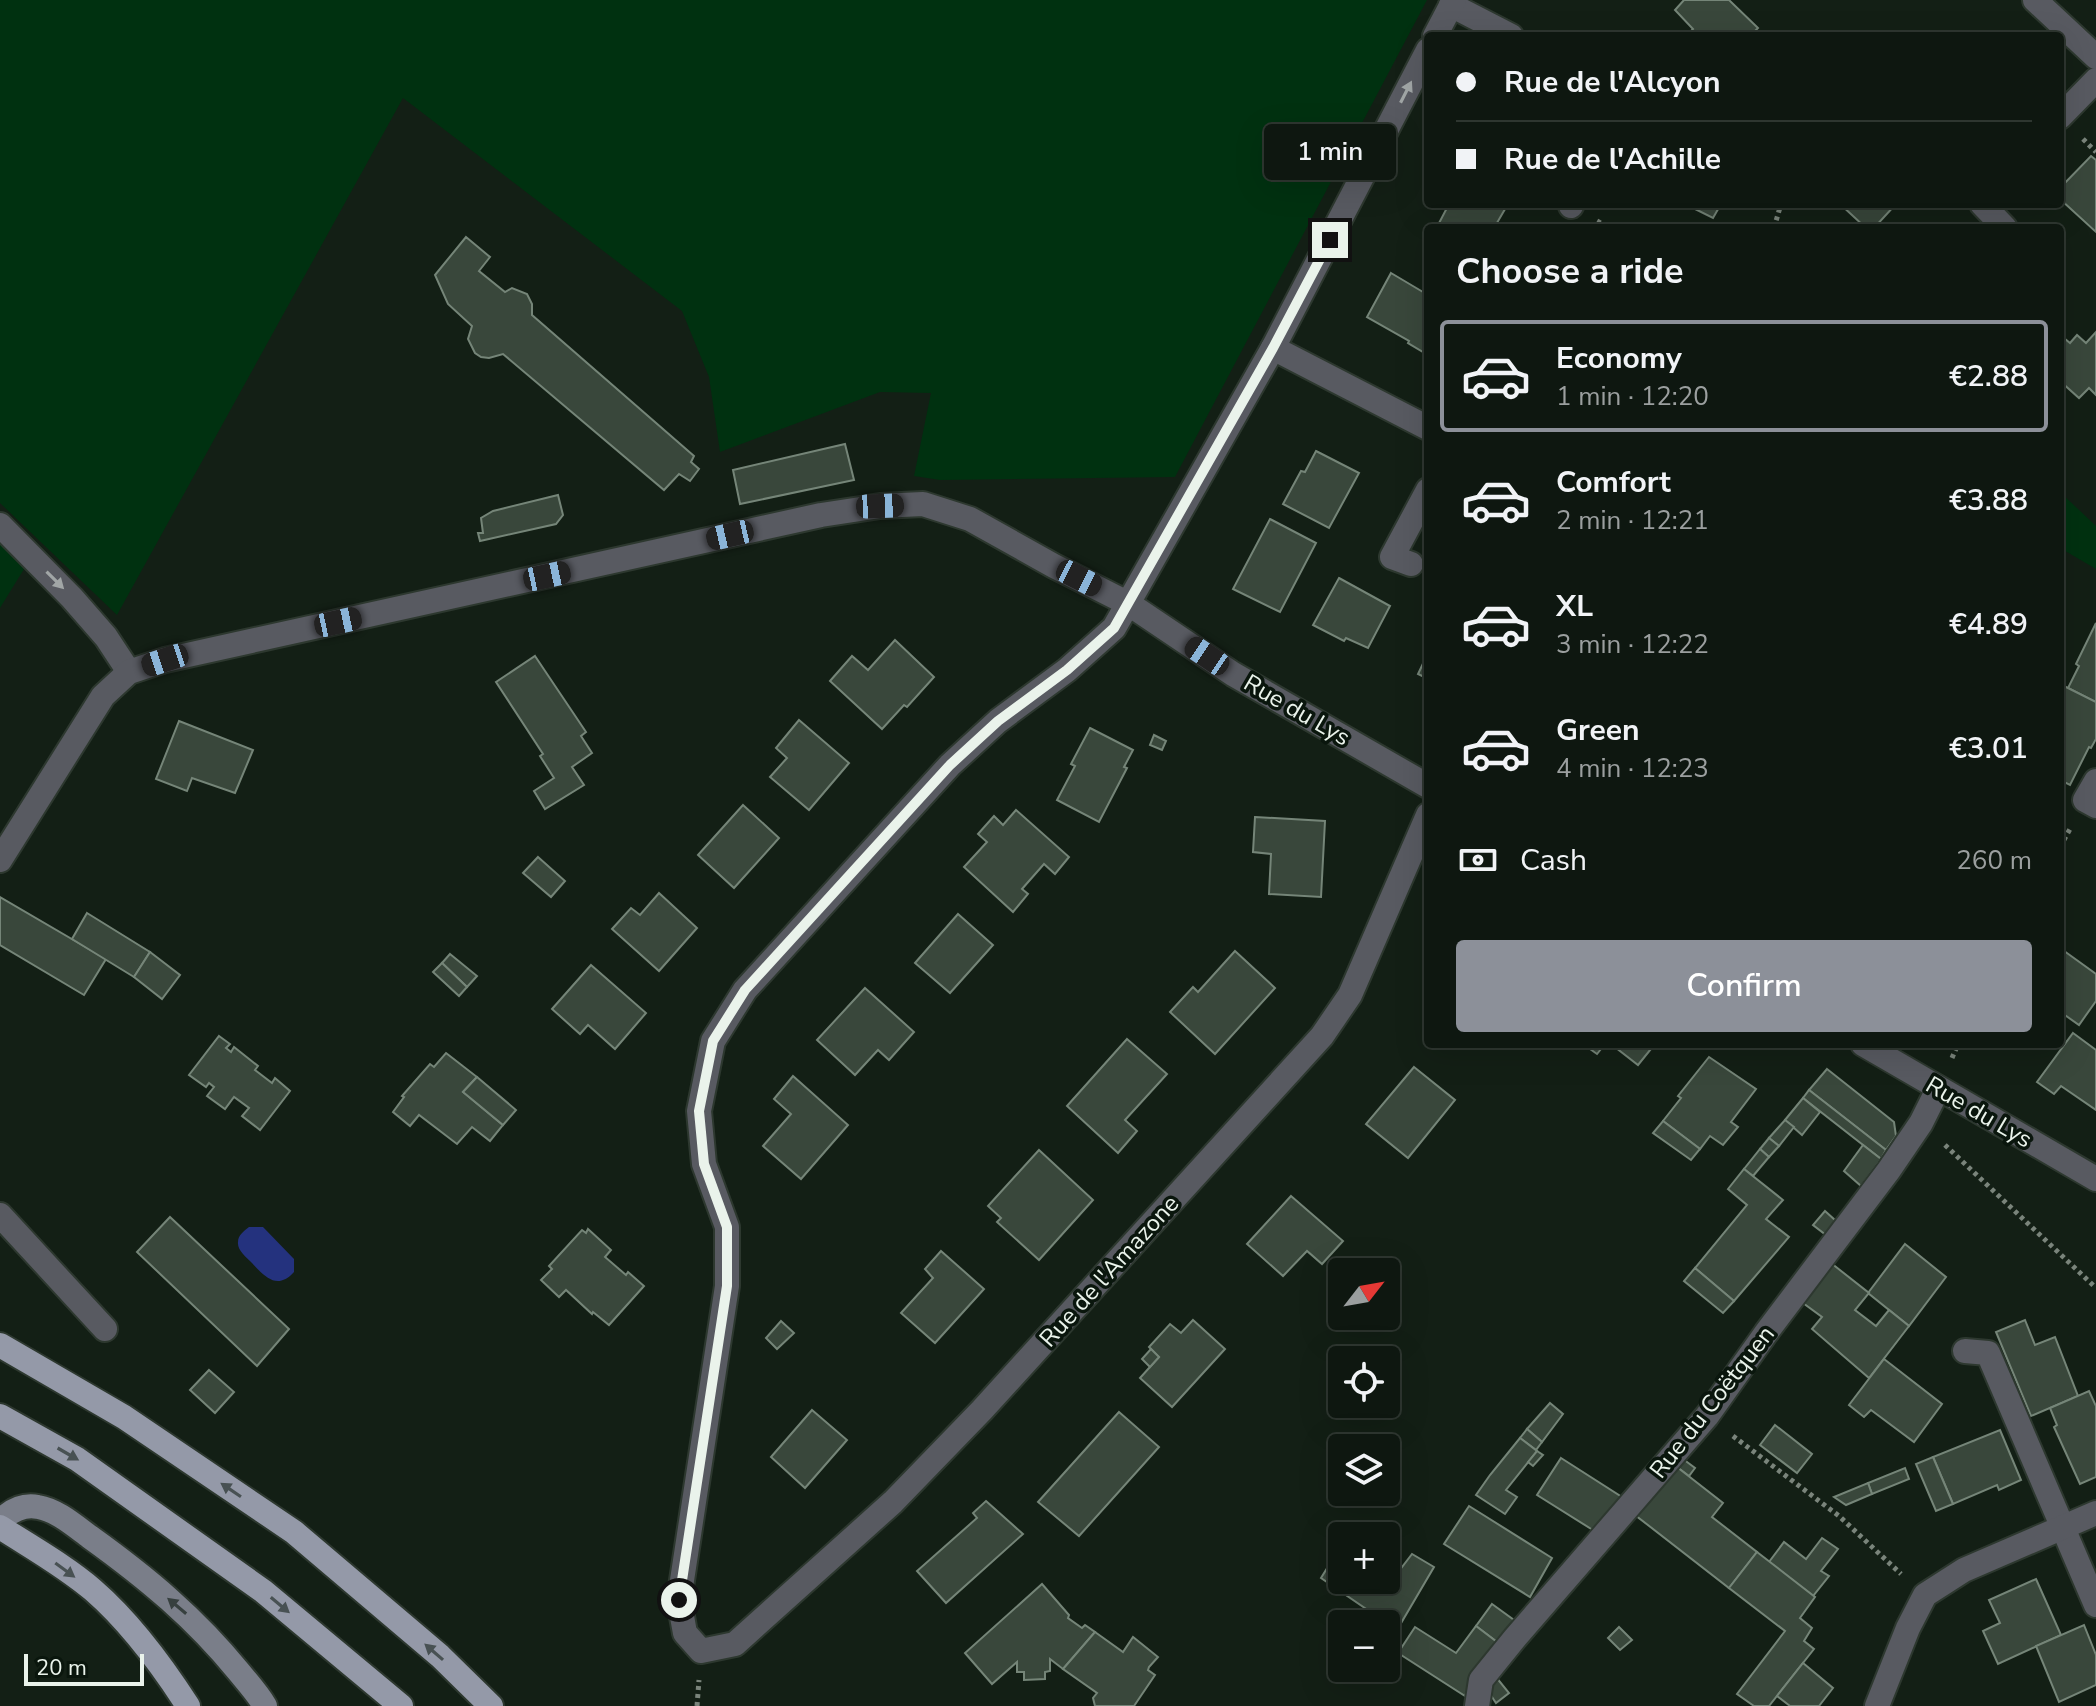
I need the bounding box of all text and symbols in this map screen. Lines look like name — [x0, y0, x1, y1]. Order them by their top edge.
text: Rue de l'Alcyon — [1504, 62, 1721, 103]
one-way arrow — [1399, 81, 1413, 103]
callout: 1 min — [1264, 124, 1396, 180]
text: 1 min — [1297, 134, 1363, 169]
text: Rue de l'Achille — [1504, 139, 1721, 180]
route end — [1312, 222, 1348, 258]
text: Choose a ride — [1456, 247, 1684, 296]
text: Economy — [1556, 338, 1682, 379]
icon: car — [1460, 340, 1532, 412]
text: €2.88 — [1949, 356, 2028, 397]
text: 1 min · 12:20 — [1556, 379, 1709, 414]
text: Comfort — [1556, 462, 1671, 503]
icon: car — [1460, 464, 1532, 536]
text: €3.88 — [1949, 480, 2028, 521]
car — [856, 493, 904, 519]
text: 2 min · 12:21 — [1556, 503, 1709, 538]
car — [704, 518, 756, 552]
car — [1052, 556, 1106, 600]
car — [521, 559, 573, 593]
one-way arrow — [45, 570, 64, 589]
text: XL — [1556, 586, 1593, 627]
icon: car — [1460, 588, 1532, 660]
text: €4.89 — [1949, 604, 2028, 645]
car — [312, 605, 364, 639]
text: 3 min · 12:22 — [1556, 627, 1709, 662]
car — [1180, 633, 1234, 679]
car — [138, 641, 192, 679]
street label: Rue du Lys — [1238, 667, 1356, 753]
text: Green — [1556, 710, 1640, 751]
icon: car — [1460, 712, 1532, 784]
text: €3.01 — [1949, 728, 2028, 769]
text: 4 min · 12:23 — [1556, 751, 1709, 786]
icon: cash — [1456, 838, 1500, 882]
text: Cash — [1520, 840, 1587, 881]
text: 260 m — [1956, 843, 2032, 878]
button: Confirm — [1456, 940, 2032, 1032]
street label: Rue du Lys — [1920, 1069, 2038, 1155]
street label: Rue de l'Amazone — [1032, 1188, 1186, 1354]
north arrow — [1328, 1258, 1400, 1330]
map controls — [1328, 1258, 1400, 1682]
street label: Rue du Coëtquen — [1642, 1319, 1782, 1485]
button: locate — [1328, 1346, 1400, 1418]
button: layers — [1328, 1434, 1400, 1506]
one-way arrow — [57, 1447, 79, 1461]
one-way arrow — [221, 1483, 242, 1498]
button: + — [1328, 1522, 1400, 1594]
one-way arrow — [55, 1561, 75, 1577]
route start — [661, 1582, 697, 1618]
one-way arrow — [270, 1596, 290, 1612]
one-way arrow — [167, 1597, 187, 1615]
button: − — [1328, 1610, 1400, 1682]
one-way arrow — [425, 1644, 445, 1661]
scale bar — [24, 1650, 144, 1686]
text: 20 m — [36, 1653, 87, 1683]

